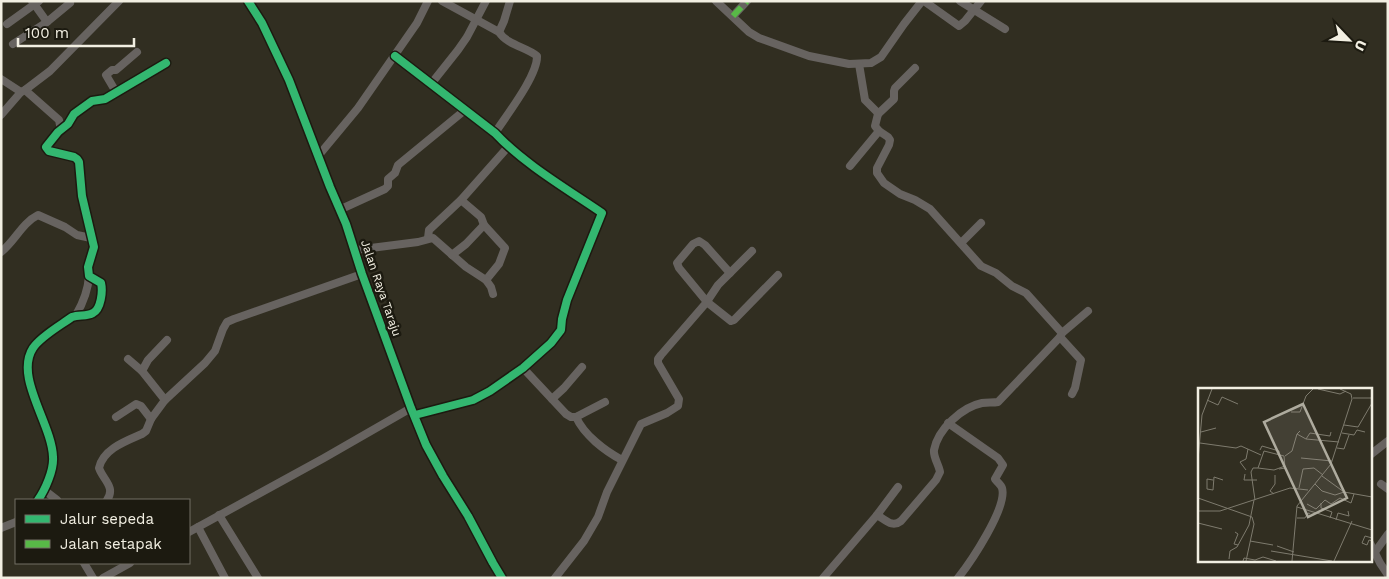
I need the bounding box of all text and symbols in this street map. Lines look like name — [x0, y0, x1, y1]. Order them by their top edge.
scale bar — [18, 15, 134, 47]
north arrow — [1324, 15, 1374, 65]
text: 100 m — [25, 24, 69, 42]
text: U — [1351, 38, 1370, 53]
street label: Jalan Raya Taraju — [358, 238, 404, 338]
inset map — [1198, 388, 1372, 562]
legend — [15, 499, 190, 564]
text: Jalur sepeda — [60, 510, 154, 528]
text: Jalan setapak — [60, 535, 162, 553]

